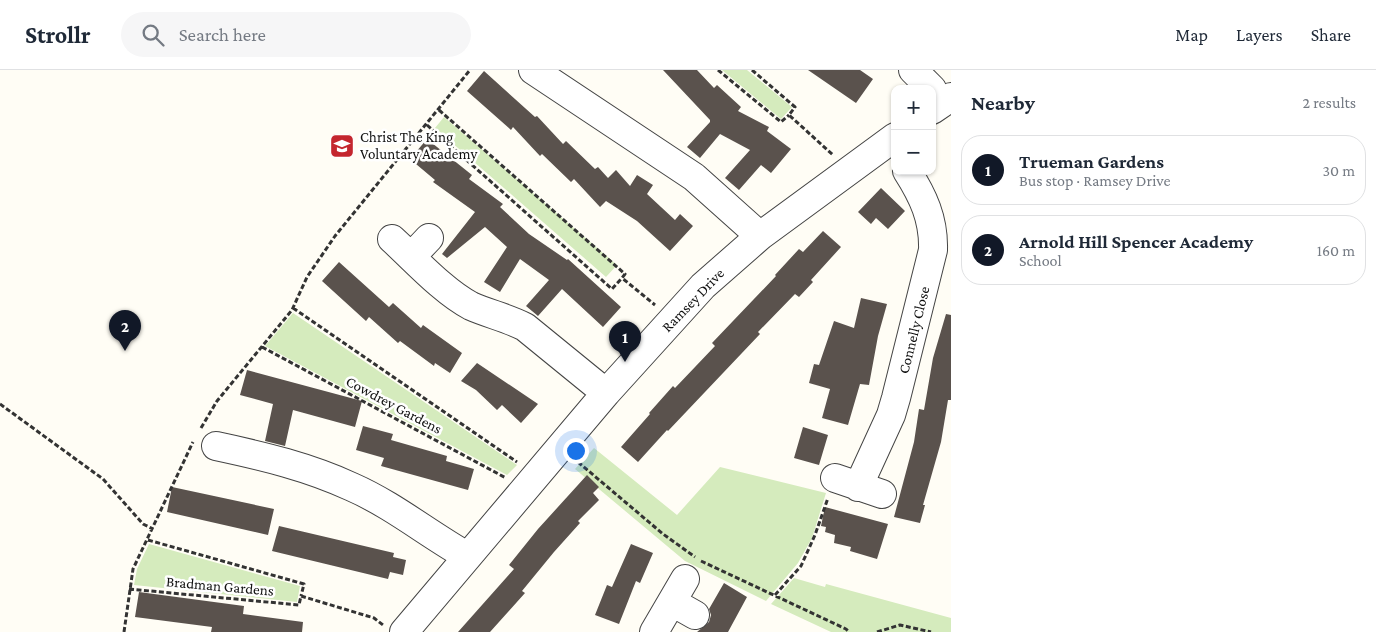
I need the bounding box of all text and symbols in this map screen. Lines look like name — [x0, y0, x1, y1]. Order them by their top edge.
search box — [121, 12, 471, 57]
text: Strollr — [25, 21, 91, 48]
icon: search — [139, 21, 167, 49]
text: Search here — [179, 24, 266, 45]
text: Map — [1175, 25, 1208, 45]
text: Layers — [1236, 25, 1283, 45]
text: Share — [1311, 25, 1351, 45]
map controls — [891, 85, 936, 175]
button: + — [891, 85, 936, 130]
text: Nearby — [971, 91, 1035, 115]
text: 2 results — [1303, 94, 1356, 111]
place label: Christ The King Voluntary Academy — [360, 129, 477, 163]
button: − — [891, 130, 936, 175]
school or university icon: Christ The King Voluntary Academy — [329, 133, 355, 159]
text: Trueman Gardens — [1019, 151, 1164, 172]
text: 1 — [985, 162, 991, 179]
text: 30 m — [1323, 162, 1355, 179]
text: Bus stop · Ramsey Drive — [1019, 172, 1171, 189]
text: Arnold Hill Spencer Academy — [1019, 231, 1253, 252]
text: 2 — [984, 242, 992, 259]
text: 160 m — [1317, 242, 1355, 259]
text: School — [1019, 252, 1062, 269]
street label: Ramsey Drive — [659, 265, 728, 336]
street label: Connelly Close — [895, 284, 934, 375]
pin: 2 — [109, 310, 141, 351]
pin: 1 — [609, 321, 641, 362]
street label: Cowdrey Gardens — [343, 373, 445, 438]
your location — [563, 438, 589, 464]
street label: Bradman Gardens — [166, 573, 275, 599]

